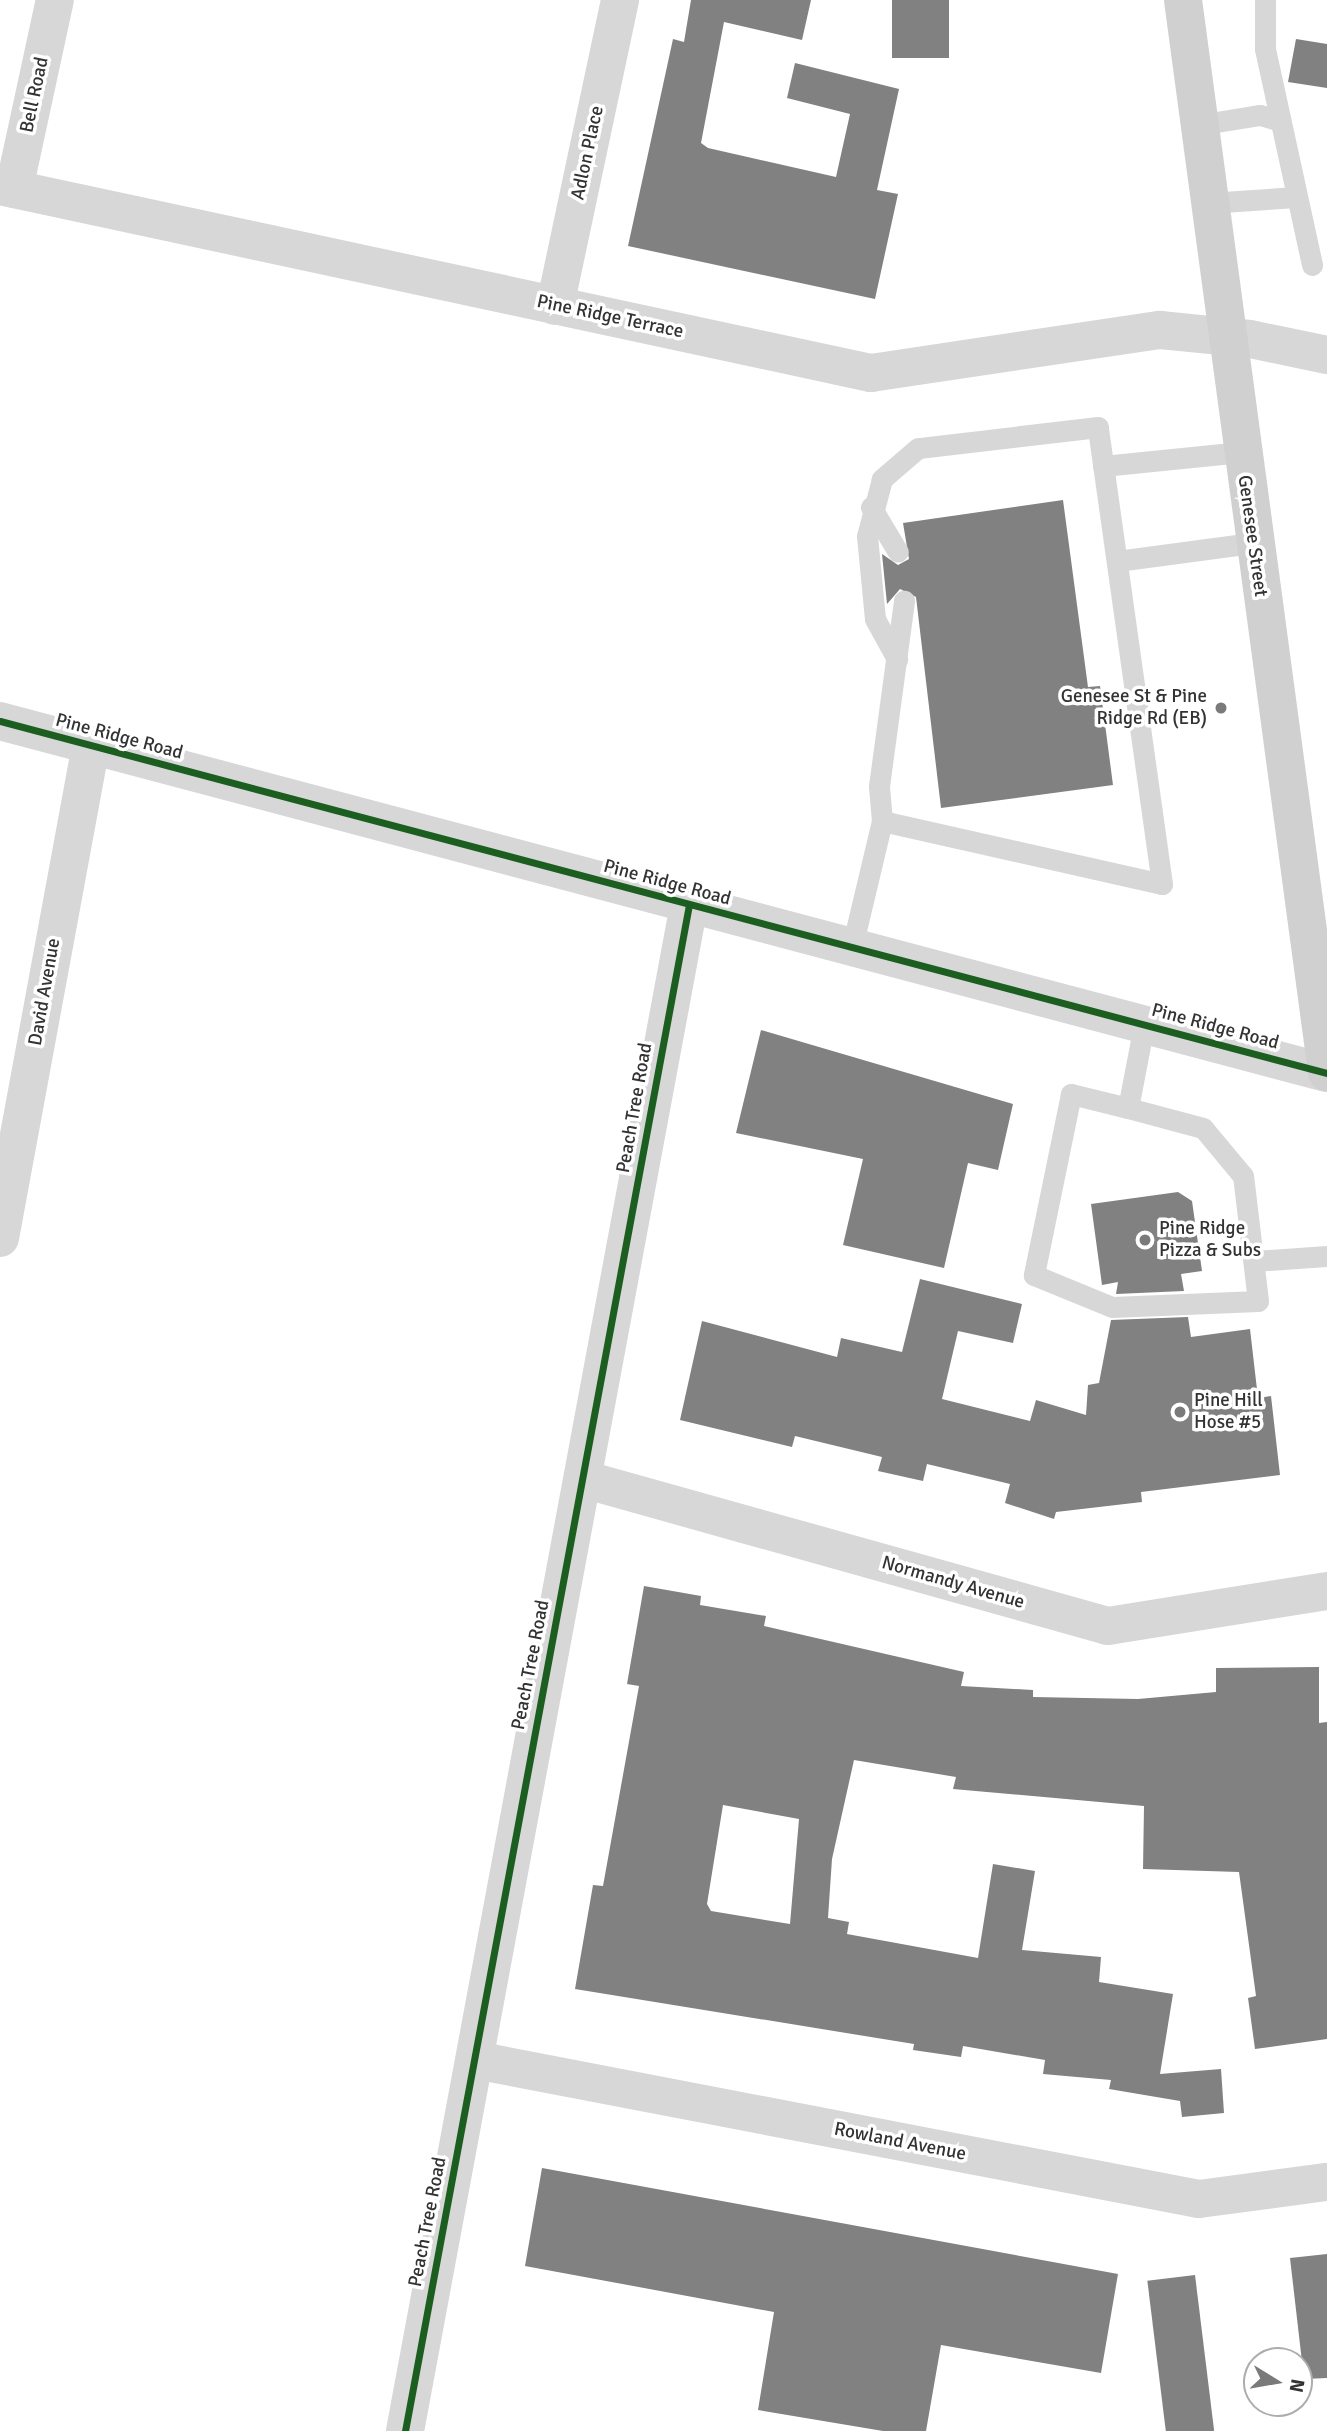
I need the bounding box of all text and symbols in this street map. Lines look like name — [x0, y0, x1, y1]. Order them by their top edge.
street label: Bell Road — [16, 55, 54, 135]
street label: Adlon Place — [567, 104, 609, 202]
street label: Pine Ridge Terrace — [535, 290, 685, 344]
street label: Genesee Street — [1232, 474, 1272, 598]
place label: Genesee St & Pine Ridge Rd (EB) — [1061, 686, 1207, 730]
marker: Genesee St & Pine Ridge Rd (EB) — [1213, 700, 1229, 716]
street label: Pine Ridge Road — [53, 709, 185, 765]
street label: Pine Ridge Road — [601, 855, 733, 911]
street label: David Avenue — [24, 936, 66, 1048]
street label: Pine Ridge Road — [1149, 999, 1281, 1055]
street label: Peach Tree Road — [612, 1041, 658, 1175]
place label: Pine Ridge Pizza & Subs — [1159, 1218, 1261, 1262]
marker: Pine Ridge Pizza & Subs — [1137, 1232, 1153, 1248]
place label: Pine Hill Hose #5 — [1194, 1390, 1263, 1434]
marker: Pine Hill Hose #5 — [1172, 1404, 1188, 1420]
street label: Normandy Avenue — [879, 1552, 1027, 1614]
street label: Peach Tree Road — [507, 1598, 555, 1732]
street label: Rowland Avenue — [832, 2118, 968, 2166]
street label: Peach Tree Road — [404, 2155, 452, 2289]
north arrow — [1243, 2347, 1313, 2417]
text: N — [1284, 2377, 1310, 2394]

